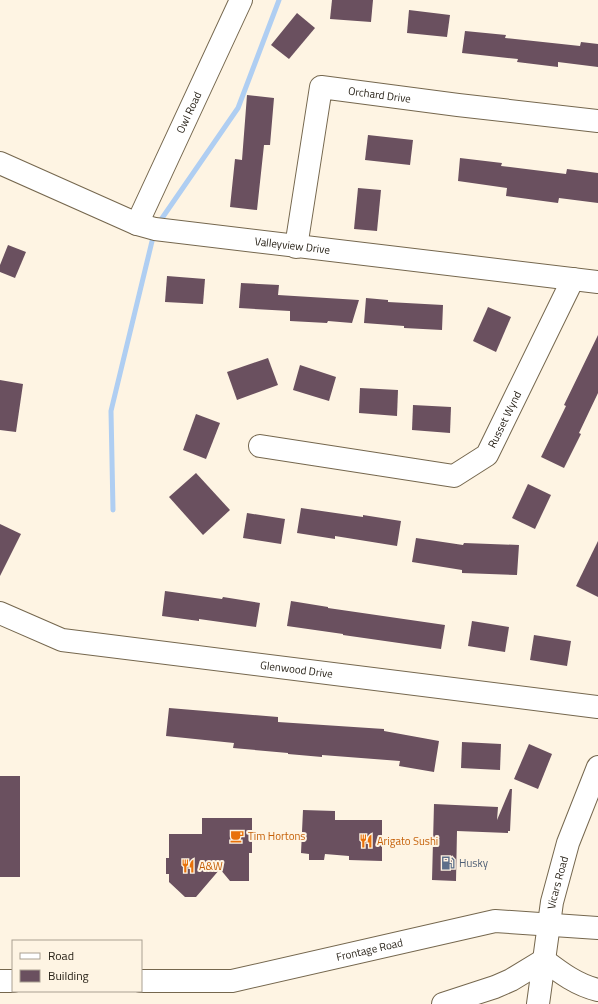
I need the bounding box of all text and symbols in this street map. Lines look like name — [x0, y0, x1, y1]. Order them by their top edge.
street label: Orchard Drive — [347, 83, 412, 107]
street label: Owl Road — [172, 89, 205, 136]
street label: Valleyview Drive — [254, 233, 331, 258]
street label: Russet Wynd — [484, 388, 525, 451]
street label: Glenwood Drive — [259, 657, 334, 682]
cafe icon: Tim Hortons — [229, 828, 245, 844]
place label: Tim Hortons — [248, 828, 306, 844]
restaurant icon: Arigato Sushi — [358, 833, 374, 849]
place label: Arigato Sushi — [377, 833, 438, 849]
street label: Vicars Road — [543, 854, 572, 910]
fuel station icon: Husky — [440, 855, 456, 871]
place label: Husky — [459, 855, 489, 871]
restaurant icon: A&W — [180, 858, 196, 874]
place label: A&W — [199, 858, 223, 874]
street label: Frontage Road — [335, 934, 404, 965]
legend — [12, 940, 142, 992]
text: Road — [48, 946, 74, 965]
text: Building — [48, 966, 89, 985]

